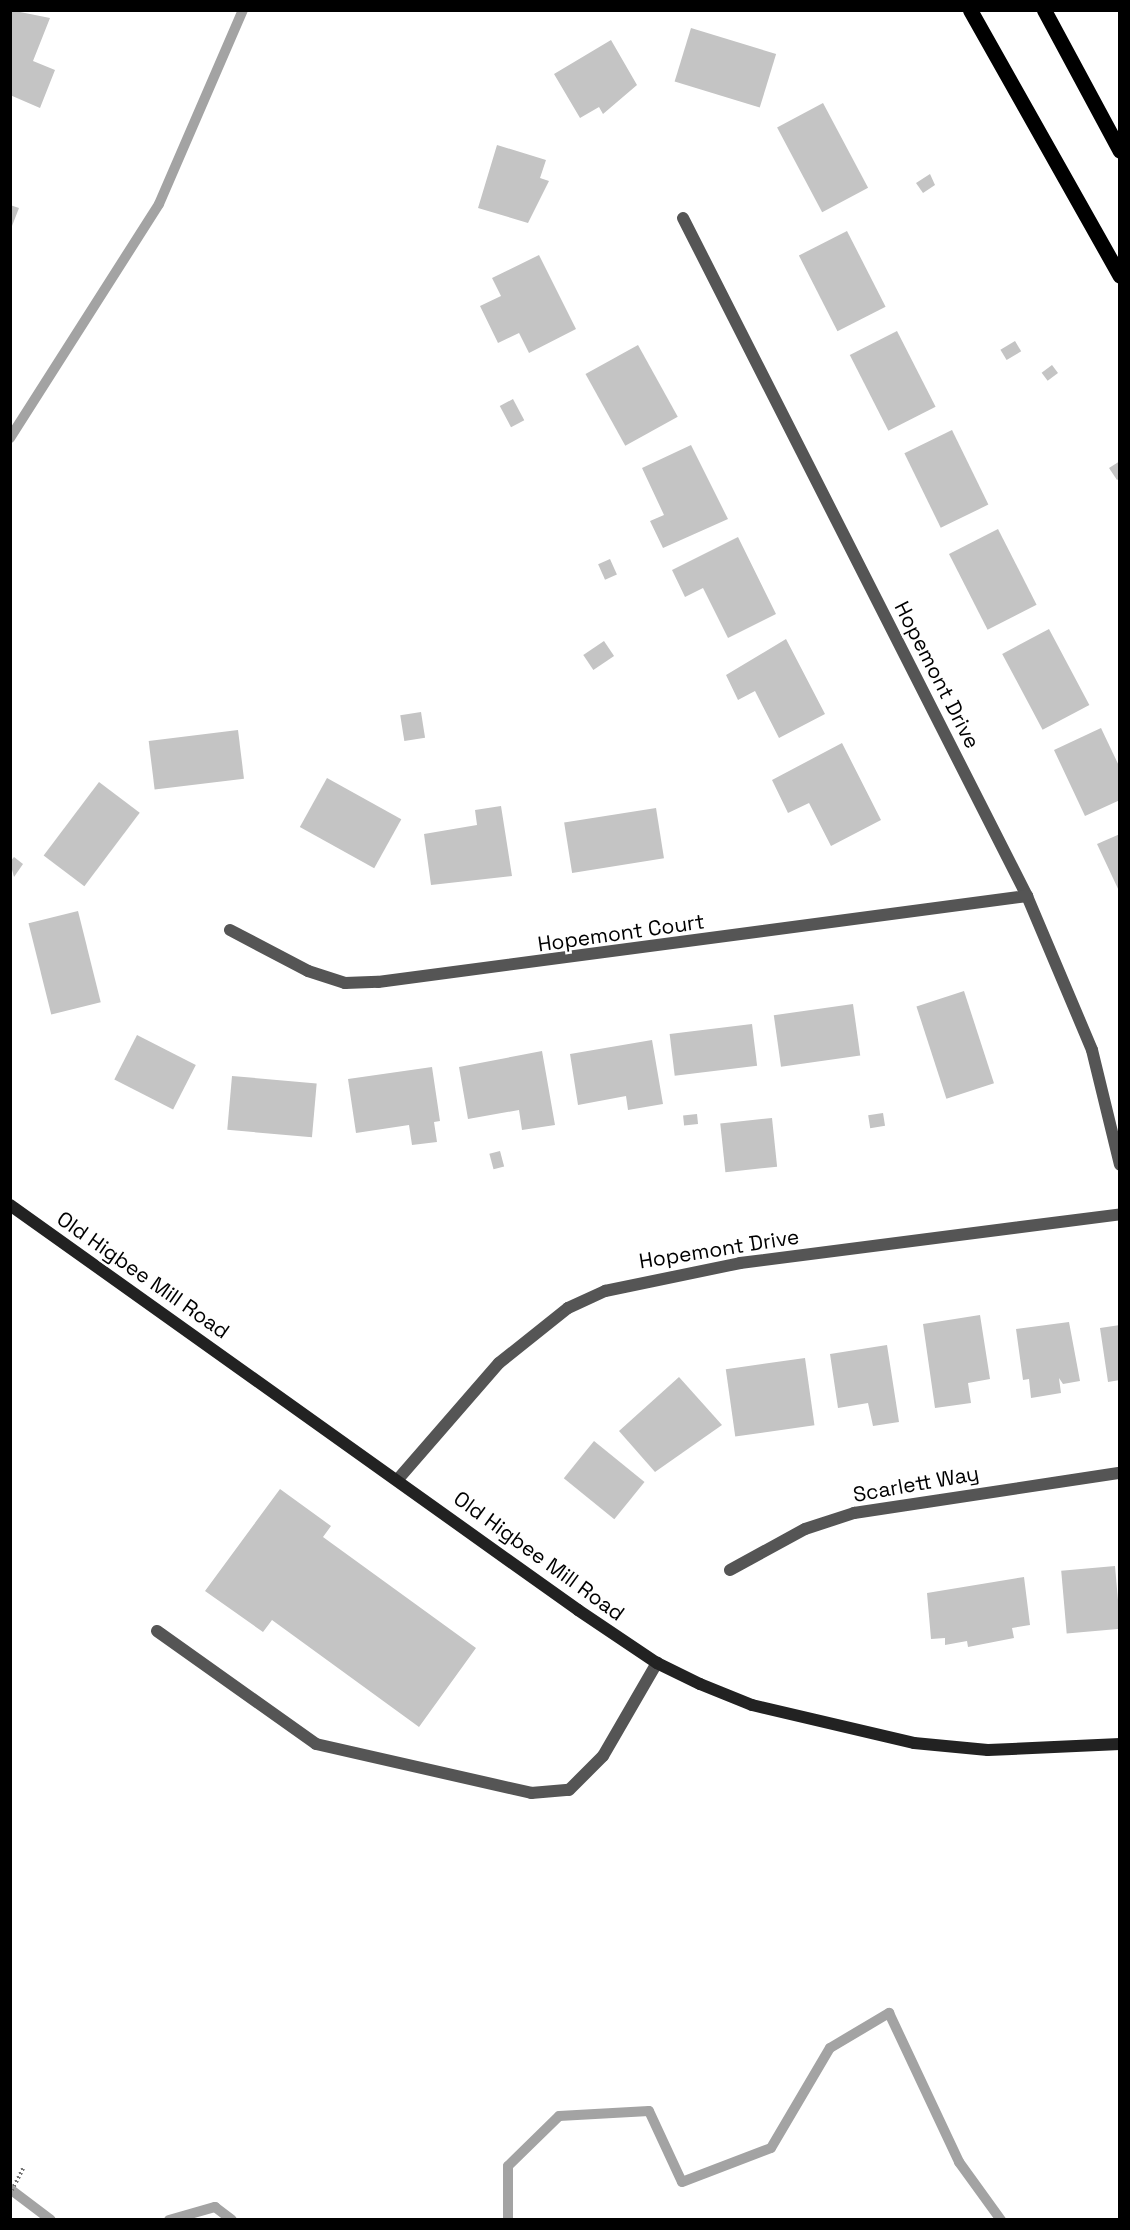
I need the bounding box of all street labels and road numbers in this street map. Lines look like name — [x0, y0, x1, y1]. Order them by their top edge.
street label: Hopemont Drive — [889, 597, 985, 753]
street label: Hopemont Court — [536, 909, 706, 957]
street label: Old Higbee Mill Road — [52, 1206, 234, 1344]
street label: Hopemont Drive — [637, 1224, 801, 1274]
street label: Scarlett Way — [851, 1461, 981, 1507]
street label: Old Higbee Mill Road — [449, 1486, 629, 1626]

